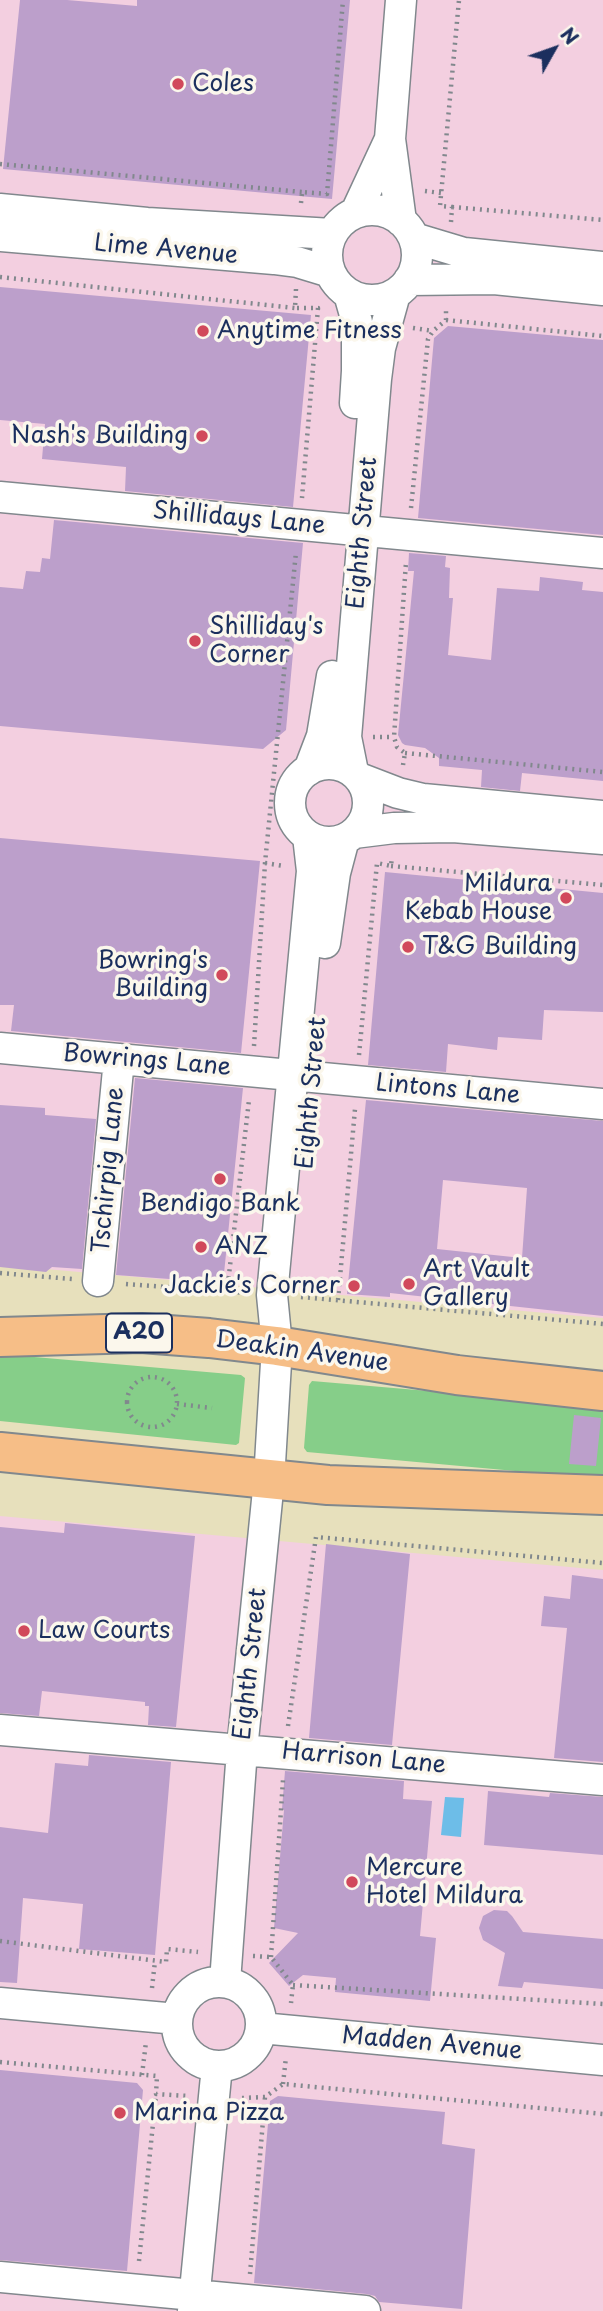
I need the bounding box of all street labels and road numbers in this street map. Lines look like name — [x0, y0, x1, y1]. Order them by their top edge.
street label: Lime Avenue — [93, 229, 239, 271]
street label: Eighth Street — [342, 456, 384, 610]
street label: Shillidays Lane — [151, 497, 327, 541]
street label: Eighth Street — [291, 1016, 333, 1170]
street label: Bowrings Lane — [62, 1039, 232, 1083]
street label: Lintons Lane — [374, 1069, 522, 1111]
street label: Tschirpig Lane — [87, 1086, 131, 1254]
road number: A20 — [106, 1314, 172, 1352]
street label: Deakin Avenue — [214, 1326, 390, 1378]
street label: Eighth Street — [229, 1586, 273, 1742]
street label: Harrison Lane — [281, 1737, 447, 1781]
street label: Madden Avenue — [341, 2022, 523, 2066]

